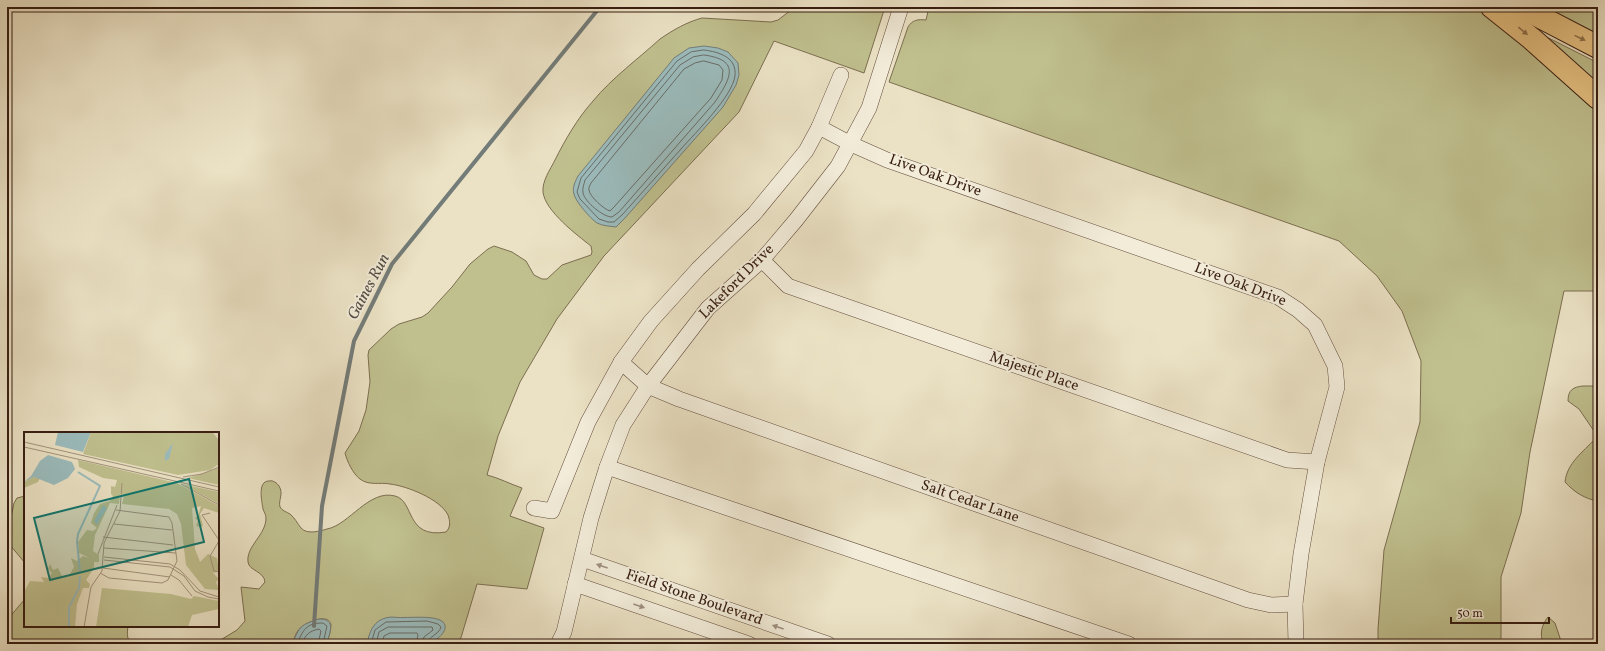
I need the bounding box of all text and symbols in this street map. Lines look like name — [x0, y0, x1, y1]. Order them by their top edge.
one-way arrow — [1517, 27, 1528, 36]
one-way arrow — [1574, 35, 1586, 41]
street label: Live Oak Drive — [886, 150, 984, 202]
street label: Lakeford Drive — [695, 240, 779, 324]
water label: Gaines Run — [342, 250, 396, 324]
street label: Live Oak Drive — [1191, 258, 1289, 312]
street label: Majestic Place — [987, 347, 1081, 397]
inset map — [24, 432, 219, 627]
street label: Salt Cedar Lane — [918, 475, 1022, 529]
one-way arrow — [595, 563, 607, 569]
street label: Field Stone Boulevard — [623, 565, 765, 631]
scale bar — [1451, 599, 1549, 625]
one-way arrow — [633, 603, 645, 609]
text: 50 m — [1457, 606, 1483, 622]
one-way arrow — [771, 624, 783, 630]

